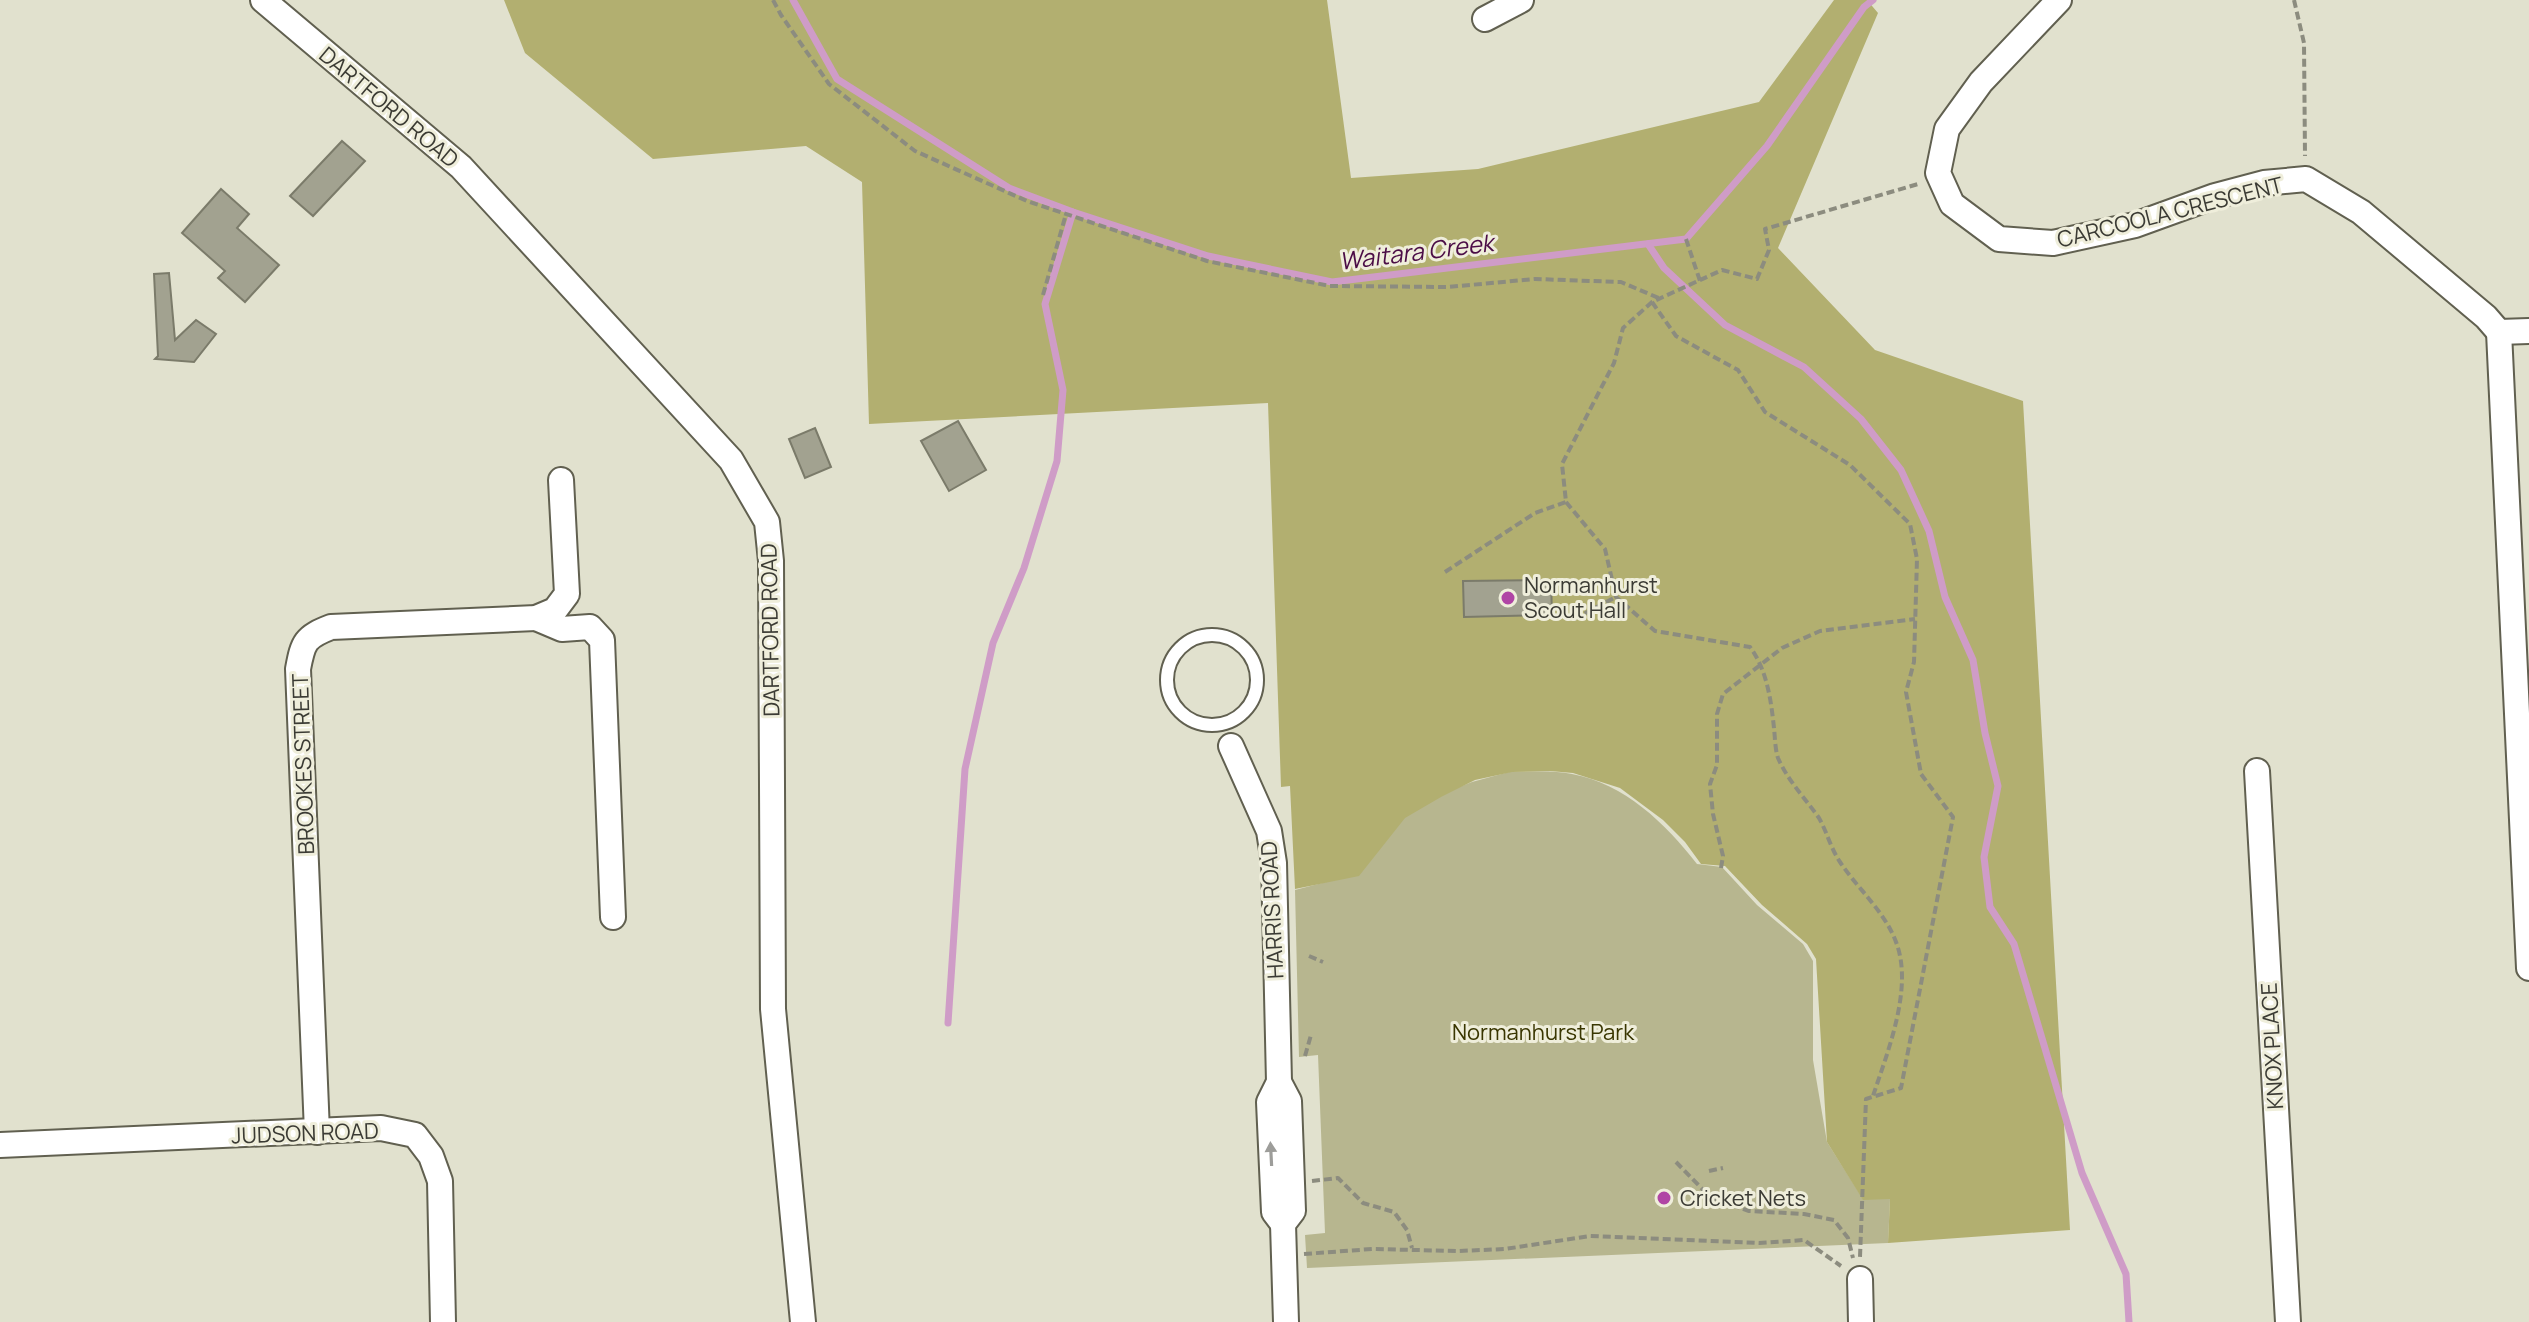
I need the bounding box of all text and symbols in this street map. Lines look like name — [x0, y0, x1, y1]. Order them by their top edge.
street label: DARTFORD ROAD — [313, 40, 465, 174]
street label: CARCOOLA CRESCENT — [2054, 169, 2286, 255]
water label: Waitara Creek — [1337, 225, 1498, 277]
street label: DARTFORD ROAD — [753, 543, 787, 717]
place label: Normanhurst Scout Hall — [1524, 570, 1658, 625]
marker: Normanhurst Scout Hall — [1499, 589, 1517, 607]
street label: BROOKES STREET — [285, 673, 321, 855]
street label: HARRIS ROAD — [1253, 840, 1291, 980]
street label: KNOX PLACE — [2254, 982, 2290, 1110]
park label: Normanhurst Park — [1452, 1017, 1635, 1047]
street label: JUDSON ROAD — [231, 1115, 379, 1151]
one-way arrow — [1265, 1141, 1278, 1166]
place label: Cricket Nets — [1680, 1183, 1806, 1213]
marker: Cricket Nets — [1655, 1189, 1673, 1207]

